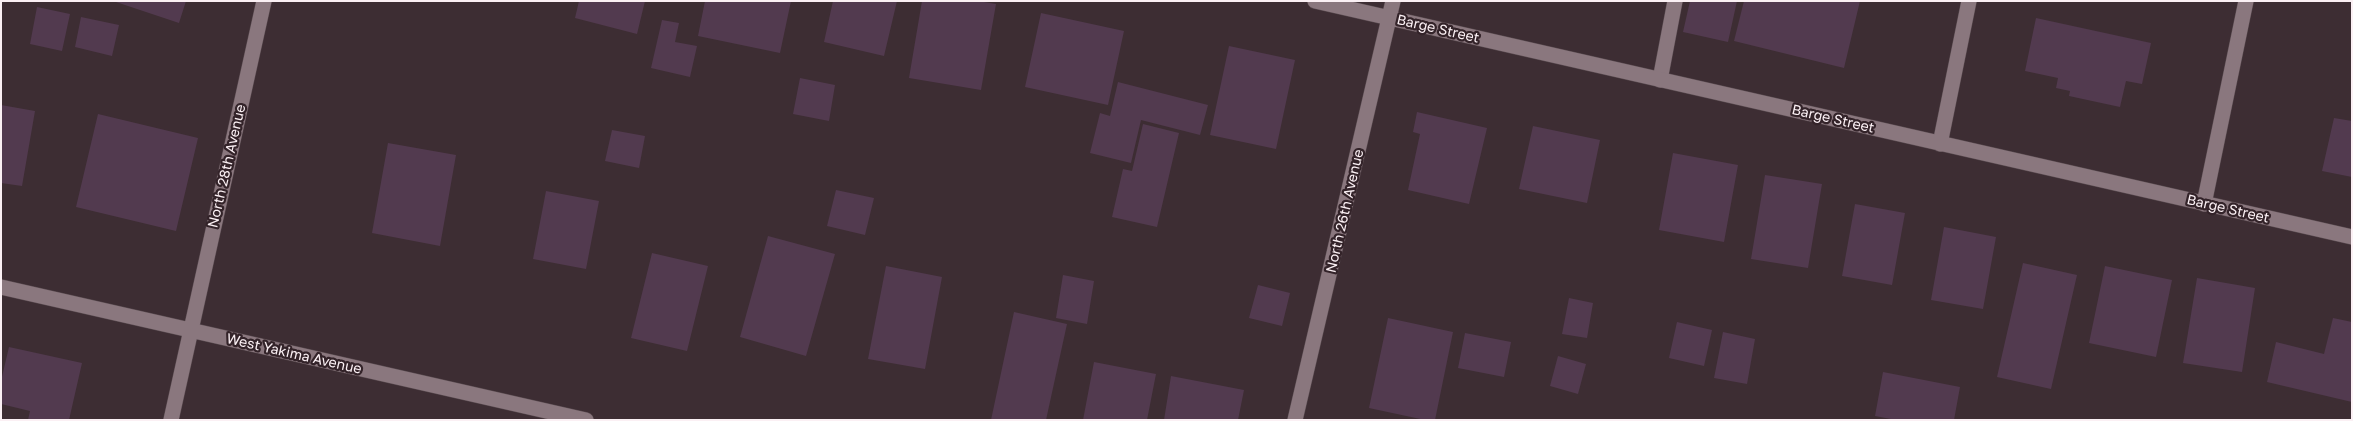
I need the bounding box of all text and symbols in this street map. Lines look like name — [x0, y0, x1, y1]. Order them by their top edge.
street label: Barge Street — [1395, 11, 1481, 47]
street label: Barge Street — [1790, 101, 1876, 137]
street label: North 28th Avenue — [205, 103, 249, 229]
street label: North 26th Avenue — [1323, 148, 1367, 274]
street label: Barge Street — [2185, 191, 2271, 227]
street label: West Yakima Avenue — [225, 330, 363, 378]

